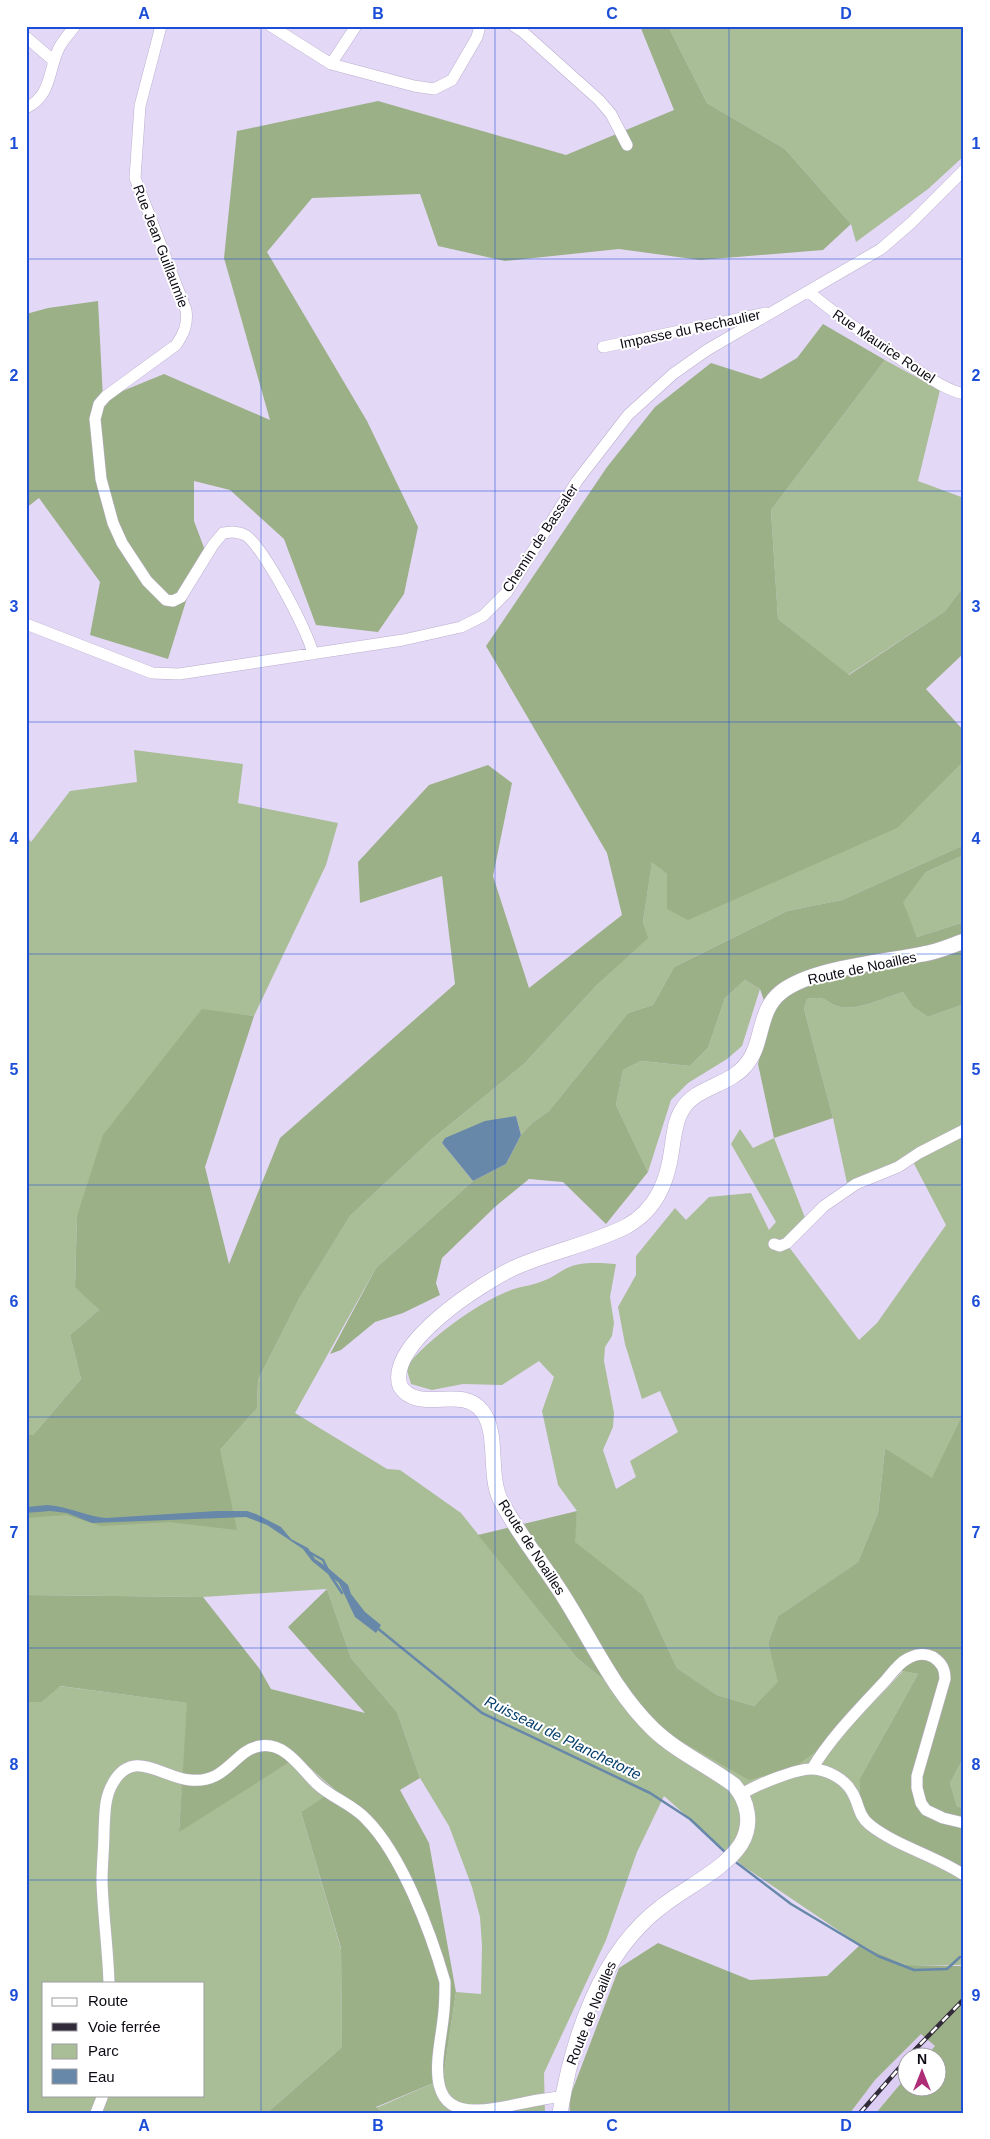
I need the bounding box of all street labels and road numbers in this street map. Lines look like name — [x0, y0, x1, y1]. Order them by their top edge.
street label: Rue Jean Guillaumie — [130, 182, 192, 310]
street label: Impasse du Rechaulier — [618, 306, 762, 352]
street label: Rue Maurice Rouel — [830, 306, 938, 386]
street label: Chemin de Bassaler — [499, 480, 581, 595]
street label: Route de Noailles — [806, 949, 918, 987]
street label: Route de Noailles — [495, 1496, 569, 1598]
street label: Route de Noailles — [563, 1959, 619, 2067]

